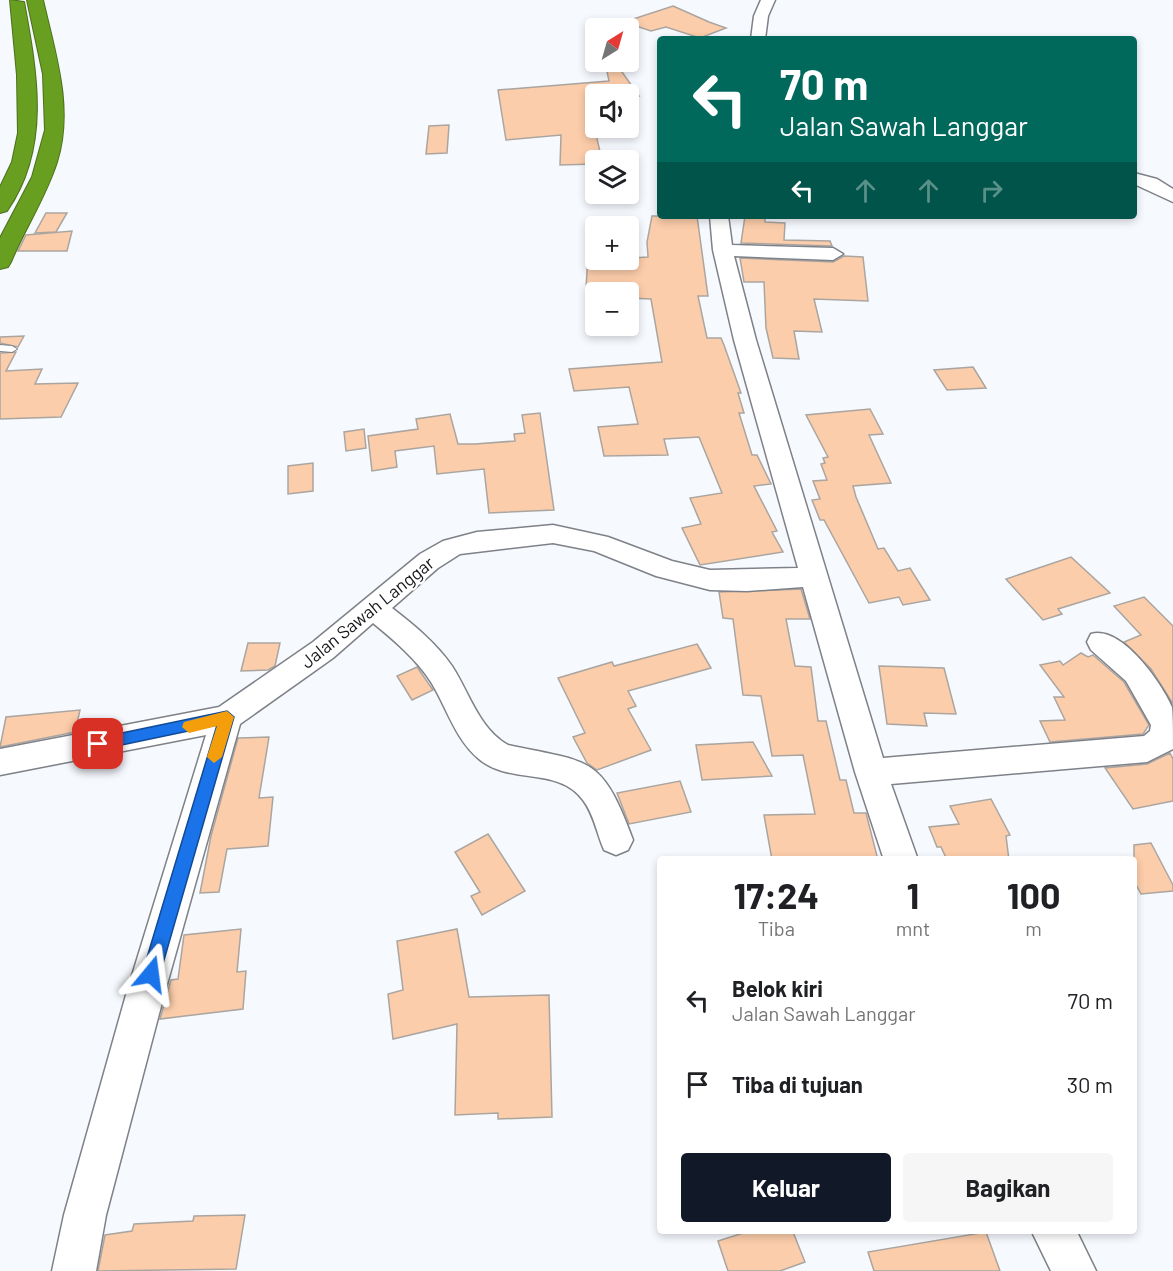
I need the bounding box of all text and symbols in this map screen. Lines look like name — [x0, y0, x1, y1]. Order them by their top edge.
north arrow — [585, 18, 639, 72]
map controls — [585, 18, 639, 336]
text: 70 m — [780, 58, 868, 108]
icon: left — [681, 60, 759, 138]
button: sound — [585, 84, 639, 138]
text: Jalan Sawah Langgar — [780, 109, 1028, 141]
button: layers — [585, 150, 639, 204]
icon: left — [786, 174, 819, 207]
icon: ahead — [849, 174, 882, 207]
icon: ahead — [912, 174, 945, 207]
icon: right — [975, 174, 1008, 207]
button: + — [585, 216, 639, 270]
button: − — [585, 282, 639, 336]
street label: Jalan Sawah Langgar — [296, 551, 438, 673]
pin — [72, 718, 123, 769]
icon: arrive — [81, 727, 114, 760]
text: 17:24 — [733, 873, 819, 916]
text: 1 — [907, 873, 919, 916]
text: 100 — [1007, 873, 1061, 916]
text: Tiba — [758, 916, 795, 940]
text: mnt — [896, 916, 930, 940]
text: m — [1025, 916, 1042, 940]
position arrow — [119, 942, 183, 1006]
text: Belok kiri — [732, 975, 823, 1001]
icon: left — [681, 984, 714, 1017]
text: 70 m — [1068, 987, 1113, 1013]
text: Jalan Sawah Langgar — [732, 1001, 916, 1025]
icon: arrive — [681, 1068, 714, 1101]
text: Tiba di tujuan — [732, 1071, 863, 1097]
text: 30 m — [1067, 1071, 1113, 1097]
button: Keluar — [681, 1153, 891, 1222]
button: Bagikan — [903, 1153, 1113, 1222]

